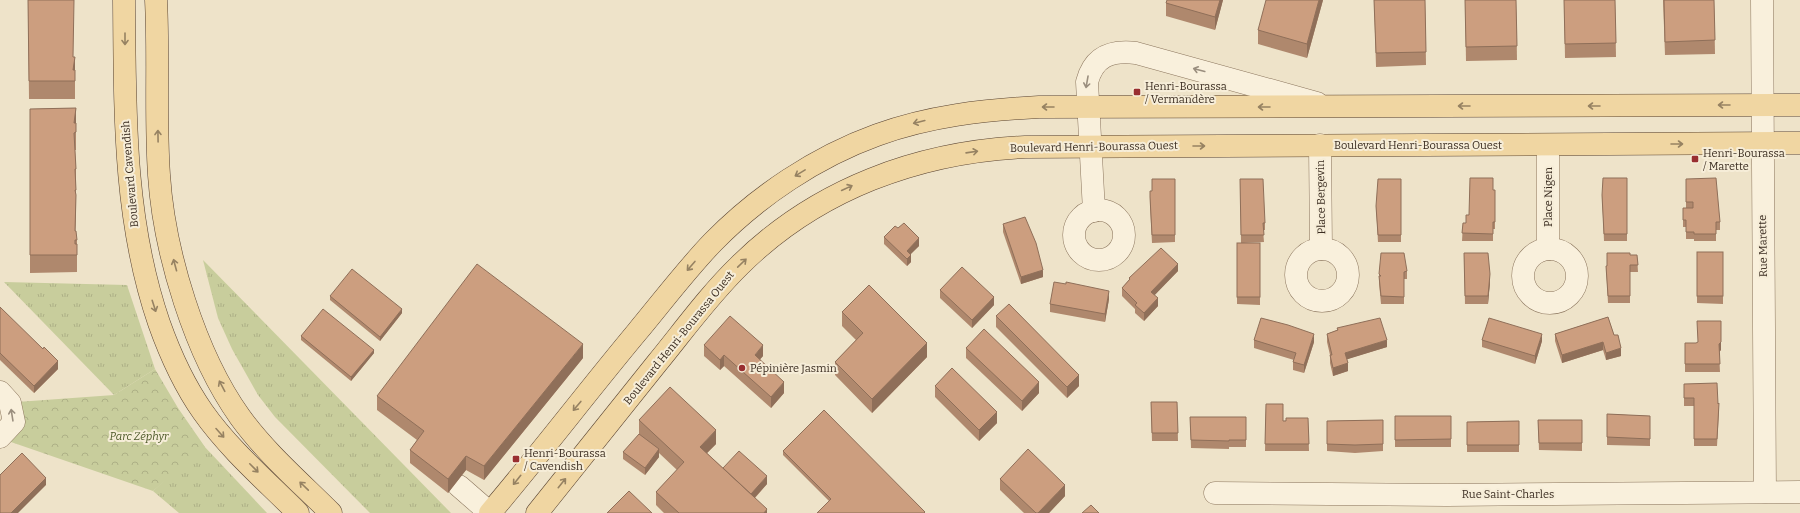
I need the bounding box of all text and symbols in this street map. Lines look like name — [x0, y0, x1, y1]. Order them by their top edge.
one-way arrow — [121, 32, 129, 45]
one-way arrow — [1193, 66, 1206, 73]
one-way arrow — [1083, 76, 1091, 89]
place label: Henri-Bourassa / Vermandère — [1145, 80, 1227, 106]
marker: Henri-Bourassa / Vermandère — [1132, 87, 1142, 97]
one-way arrow — [1718, 101, 1731, 109]
one-way arrow — [1458, 102, 1471, 110]
one-way arrow — [1588, 102, 1601, 110]
one-way arrow — [1042, 103, 1055, 111]
one-way arrow — [1258, 103, 1271, 111]
one-way arrow — [913, 119, 926, 126]
street label: Boulevard Cavendish — [119, 120, 141, 228]
one-way arrow — [154, 130, 161, 143]
street label: Boulevard Henri-Bourassa Ouest — [1010, 139, 1178, 155]
street label: Boulevard Henri-Bourassa Ouest — [1334, 139, 1502, 152]
one-way arrow — [1670, 140, 1683, 148]
one-way arrow — [1192, 142, 1205, 150]
place label: Henri-Bourassa / Marette — [1703, 147, 1785, 173]
one-way arrow — [965, 148, 978, 156]
marker: Henri-Bourassa / Marette — [1690, 154, 1700, 164]
street label: Place Bergevin — [1314, 160, 1328, 234]
street label: Place Nigen — [1542, 167, 1555, 227]
one-way arrow — [794, 170, 806, 178]
one-way arrow — [841, 184, 853, 191]
street label: Rue Marette — [1756, 215, 1770, 277]
one-way arrow — [737, 258, 747, 268]
one-way arrow — [170, 259, 178, 272]
one-way arrow — [687, 261, 696, 271]
street label: Boulevard Henri-Bourassa Ouest — [621, 269, 737, 407]
one-way arrow — [151, 299, 158, 312]
place label: Pépinière Jasmin — [750, 362, 837, 375]
marker: Pépinière Jasmin — [737, 363, 747, 373]
one-way arrow — [218, 380, 225, 392]
one-way arrow — [572, 400, 581, 411]
one-way arrow — [8, 409, 16, 422]
one-way arrow — [216, 428, 225, 438]
park label: Parc Zéphyr — [110, 430, 169, 443]
place label: Henri-Bourassa / Cavendish — [524, 447, 606, 473]
marker: Henri-Bourassa / Cavendish — [511, 454, 521, 464]
one-way arrow — [249, 463, 259, 473]
one-way arrow — [512, 474, 521, 485]
one-way arrow — [557, 477, 566, 488]
one-way arrow — [299, 481, 309, 491]
street label: Rue Saint-Charles — [1462, 488, 1554, 501]

